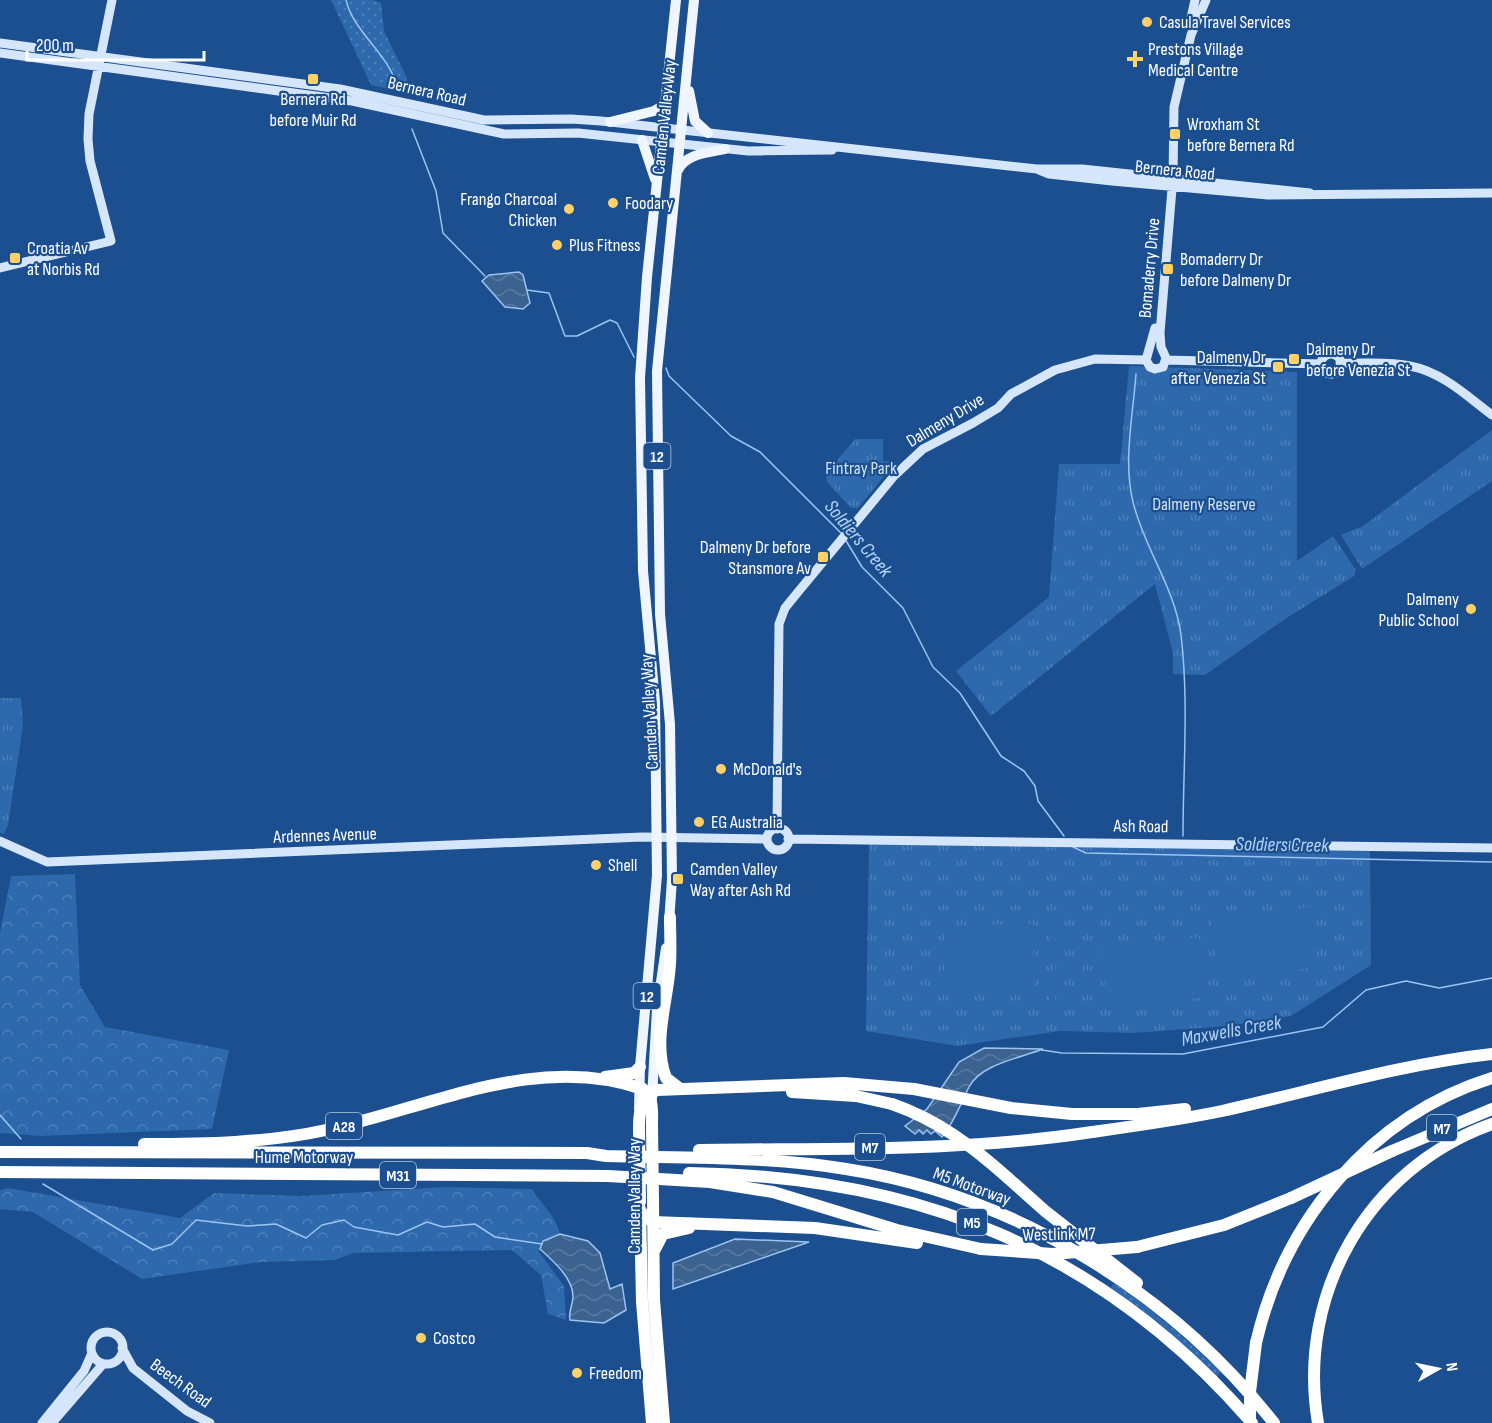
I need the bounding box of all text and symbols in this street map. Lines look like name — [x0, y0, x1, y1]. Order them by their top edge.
place label: Casula Travel Services — [1159, 12, 1291, 33]
marker: Casula Travel Services — [1140, 15, 1154, 29]
scale bar — [27, 24, 204, 62]
text: 200 m — [36, 35, 74, 56]
place label: Prestons Village Medical Centre — [1148, 39, 1243, 81]
marker: Prestons Village Medical Centre — [1126, 50, 1144, 68]
street label: Camden Valley Way — [648, 59, 681, 175]
marker: Bernera Rd before Muir Rd — [306, 72, 320, 86]
street label: Bernera Road — [386, 72, 468, 111]
place label: Bernera Rd before Muir Rd — [269, 89, 357, 131]
place label: Wroxham St before Bernera Rd — [1187, 114, 1295, 156]
marker: Wroxham St before Bernera Rd — [1168, 127, 1182, 141]
street label: Bernera Road — [1134, 156, 1216, 185]
place label: Frango Charcoal Chicken — [460, 189, 557, 231]
place label: Foodary — [625, 193, 673, 214]
marker: Foodary — [606, 196, 620, 210]
marker: Frango Charcoal Chicken — [562, 202, 576, 216]
street label: Bomaderry Drive — [1135, 217, 1164, 319]
place label: Plus Fitness — [569, 235, 640, 256]
place label: Croatia Av at Norbis Rd — [27, 238, 100, 280]
marker: Plus Fitness — [550, 238, 564, 252]
place label: Bomaderry Dr before Dalmeny Dr — [1180, 249, 1291, 291]
marker: Croatia Av at Norbis Rd — [8, 251, 22, 265]
marker: Bomaderry Dr before Dalmeny Dr — [1161, 262, 1175, 276]
place label: Dalmeny Dr before Venezia St — [1306, 339, 1411, 381]
place label: Dalmeny Dr after Venezia St — [1171, 347, 1266, 389]
marker: Dalmeny Dr before Venezia St — [1287, 352, 1301, 366]
marker: Dalmeny Dr after Venezia St — [1271, 360, 1285, 374]
street label: Dalmeny Drive — [903, 389, 988, 452]
road number: 12 — [644, 443, 670, 469]
park label: Fintray Park — [825, 458, 897, 479]
park label: Dalmeny Reserve — [1152, 494, 1256, 515]
water label: Soldiers Creek — [819, 495, 898, 582]
place label: Dalmeny Dr before Stansmore Av — [700, 537, 811, 579]
marker: Dalmeny Dr before Stansmore Av — [816, 550, 830, 564]
place label: Dalmeny Public School — [1378, 589, 1459, 631]
marker: Dalmeny Public School — [1464, 602, 1478, 616]
street label: Camden Valley Way — [636, 654, 663, 770]
place label: McDonald's — [733, 759, 802, 780]
marker: McDonald's — [714, 762, 728, 776]
place label: EG Australia — [711, 812, 783, 833]
marker: EG Australia — [692, 815, 706, 829]
street label: Ash Road — [1112, 816, 1169, 837]
street label: Ardennes Avenue — [272, 823, 377, 848]
water label: Soldiers Creek — [1235, 832, 1329, 858]
place label: Shell — [608, 855, 637, 876]
marker: Shell — [589, 858, 603, 872]
place label: Camden Valley Way after Ash Rd — [690, 859, 791, 901]
marker: Camden Valley Way after Ash Rd — [671, 872, 685, 886]
road number: 12 — [634, 983, 660, 1009]
water label: Maxwells Creek — [1179, 1010, 1284, 1052]
road number: A28 — [326, 1113, 362, 1139]
road number: M7 — [1427, 1115, 1457, 1141]
road number: M7 — [855, 1134, 885, 1160]
street label: Camden Valley Way — [624, 1138, 645, 1254]
street label: Hume Motorway — [255, 1147, 353, 1168]
road number: M31 — [380, 1162, 416, 1188]
street label: M5 Motorway — [930, 1163, 1013, 1210]
road number: M5 — [957, 1209, 987, 1235]
street label: Westlink M7 — [1022, 1223, 1096, 1246]
place label: Costco — [433, 1328, 475, 1349]
marker: Costco — [414, 1331, 428, 1345]
north arrow — [1408, 1339, 1468, 1399]
street label: Beech Road — [146, 1354, 215, 1413]
text: N — [1441, 1361, 1461, 1373]
place label: Freedom — [589, 1363, 642, 1384]
marker: Freedom — [570, 1366, 584, 1380]

